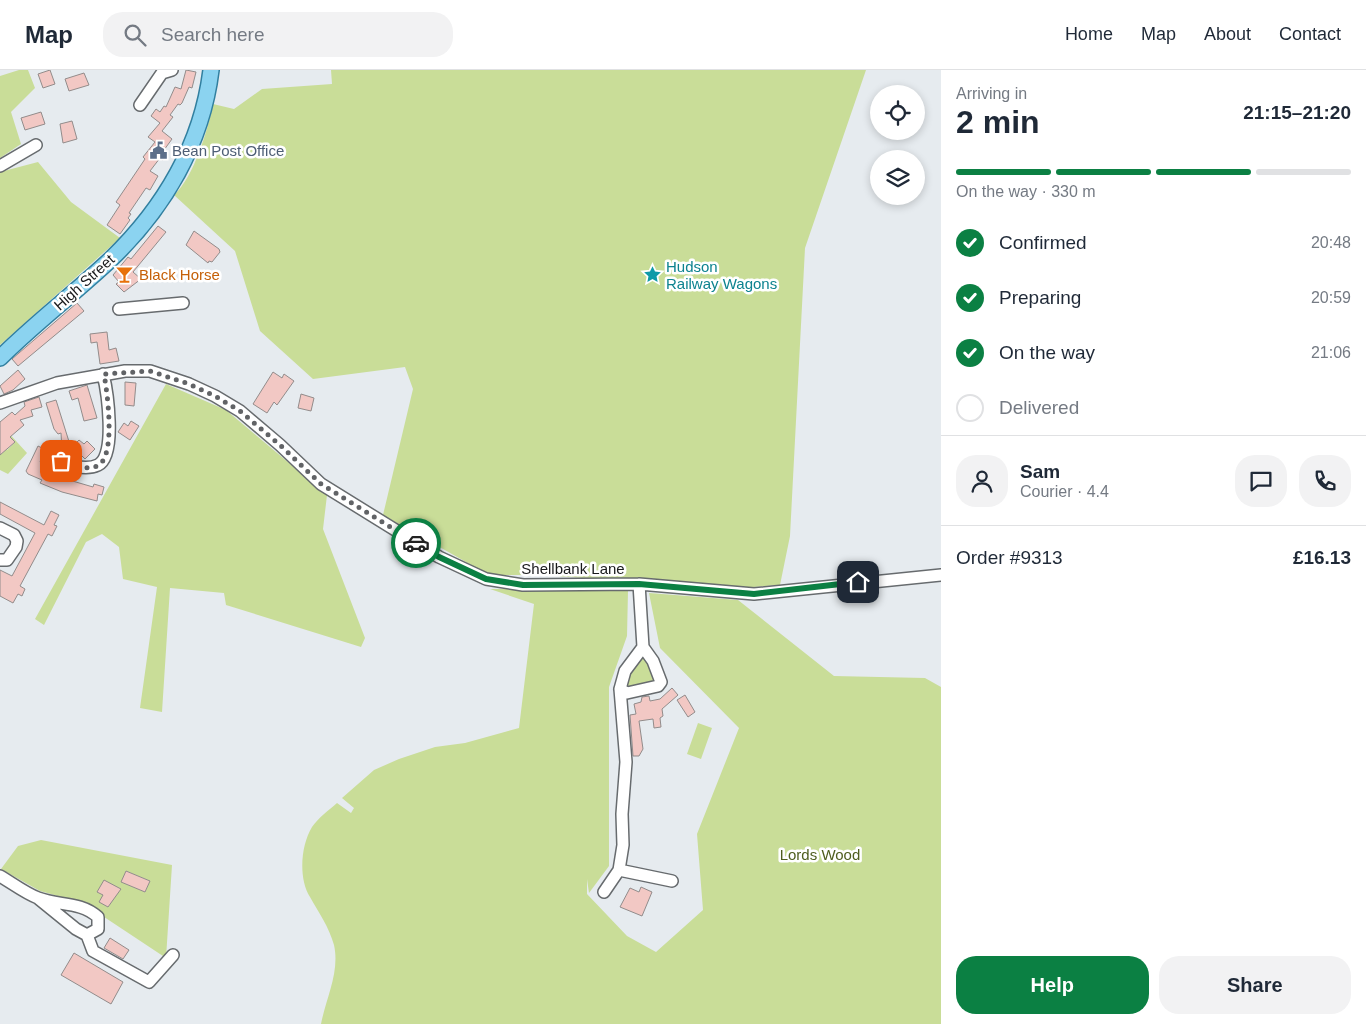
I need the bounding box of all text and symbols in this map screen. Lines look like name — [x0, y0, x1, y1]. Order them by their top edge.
search box — [103, 12, 453, 57]
text: Map — [25, 21, 73, 48]
icon: search — [121, 21, 149, 49]
text: Search here — [161, 24, 265, 45]
text: Home — [1065, 24, 1113, 44]
text: Map — [1141, 24, 1176, 44]
text: About — [1204, 24, 1251, 44]
text: Contact — [1279, 24, 1341, 44]
map controls — [870, 85, 925, 205]
button: locate — [870, 85, 925, 140]
text: Arriving in — [956, 85, 1027, 102]
text: 21:15–21:20 — [1243, 102, 1351, 123]
text: 2 min — [956, 104, 1040, 140]
public building icon: Bean Post Office — [148, 140, 168, 160]
place label: Bean Post Office — [172, 142, 284, 159]
button: layers — [870, 150, 925, 205]
text: On the way · 330 m — [956, 183, 1096, 200]
icon: check — [956, 229, 984, 257]
text: Confirmed — [999, 232, 1087, 253]
text: 20:48 — [1311, 234, 1351, 251]
street label: High Street — [50, 250, 118, 313]
place label: Hudson Railway Wagons — [666, 258, 777, 292]
bar icon: Black Horse — [115, 264, 135, 284]
place icon: Hudson Railway Wagons — [642, 265, 662, 285]
place label: Black Horse — [139, 266, 220, 283]
icon: check — [956, 284, 984, 312]
text: Preparing — [999, 287, 1081, 308]
text: 20:59 — [1311, 289, 1351, 306]
icon: check — [956, 339, 984, 367]
text: On the way — [999, 342, 1095, 363]
text: 21:06 — [1311, 344, 1351, 361]
text: Delivered — [999, 397, 1079, 418]
pin — [40, 440, 82, 482]
icon: bag — [47, 447, 75, 475]
button: person — [956, 455, 1008, 507]
button: chat — [1235, 455, 1287, 507]
button: phone — [1299, 455, 1351, 507]
text: Sam — [1020, 461, 1060, 482]
text: Courier · 4.4 — [1020, 483, 1109, 500]
courier — [391, 518, 441, 568]
icon: car — [402, 529, 430, 557]
text: Order #9313 — [956, 547, 1063, 568]
text: £16.13 — [1293, 547, 1351, 568]
street label: Shellbank Lane — [521, 560, 625, 577]
pin — [837, 561, 879, 603]
icon: home — [844, 568, 872, 596]
park label: Lords Wood — [780, 846, 860, 863]
button: Help — [956, 956, 1149, 1014]
button: Share — [1159, 956, 1351, 1014]

